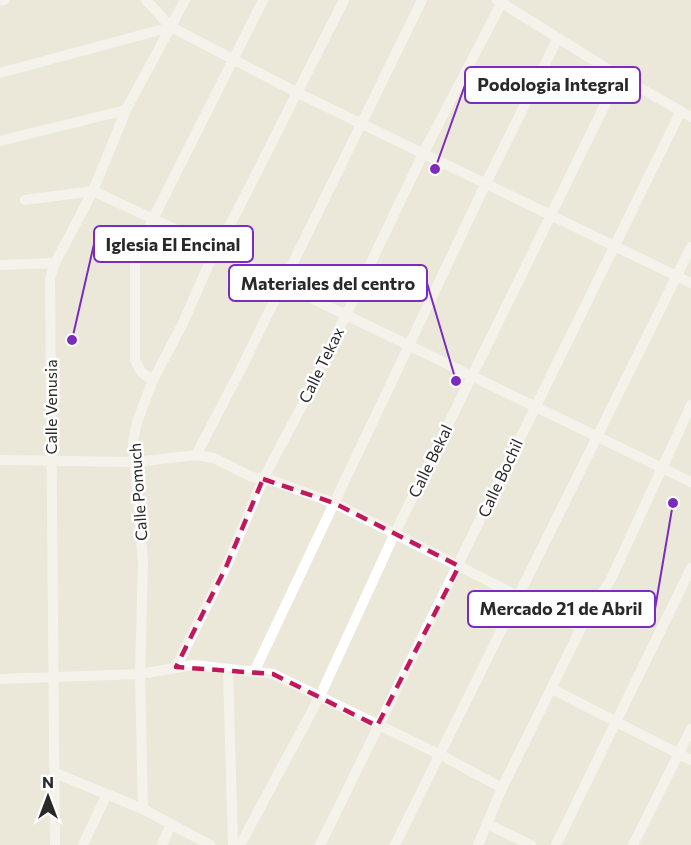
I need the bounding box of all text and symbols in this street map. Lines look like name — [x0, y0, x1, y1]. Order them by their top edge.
callout: Podologia Integral — [465, 67, 640, 103]
text: Podologia Integral — [477, 73, 629, 95]
callout: Iglesia El Encinal — [94, 226, 253, 262]
text: Iglesia El Encinal — [105, 233, 241, 255]
callout: Materiales del centro — [229, 265, 427, 301]
text: Materiales del centro — [241, 272, 415, 294]
street label: Calle Tekax — [294, 323, 347, 406]
street label: Calle Venusia — [41, 359, 60, 455]
street label: Calle Bekal — [404, 421, 455, 500]
street label: Calle Bochil — [473, 436, 526, 520]
street label: Calle Pomuch — [125, 442, 150, 542]
callout: Mercado 21 de Abril — [468, 591, 655, 627]
text: Mercado 21 de Abril — [479, 597, 643, 619]
north arrow — [18, 767, 78, 827]
text: N — [42, 772, 54, 791]

